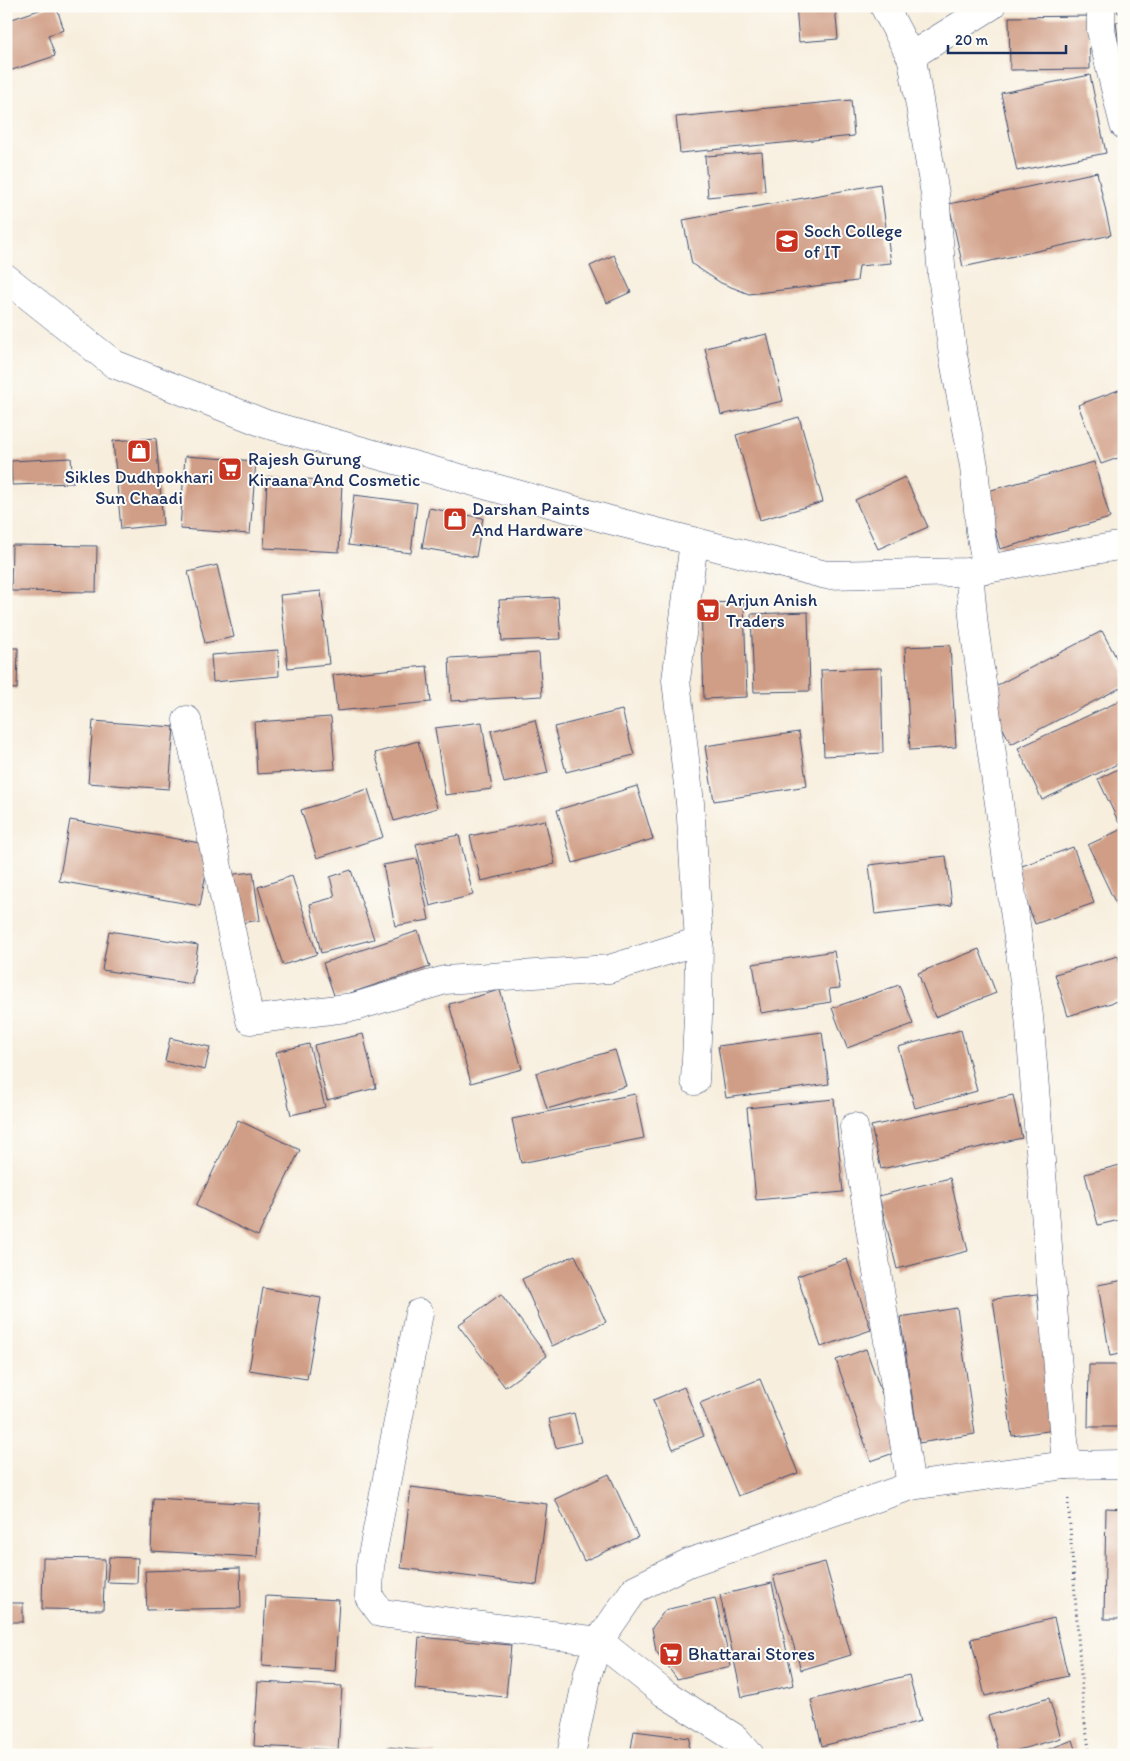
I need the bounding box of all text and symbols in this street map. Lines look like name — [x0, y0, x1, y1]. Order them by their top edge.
scale bar — [948, 22, 1065, 54]
text: 20 m — [955, 31, 989, 49]
place label: Soch College of IT — [804, 220, 902, 263]
school or university icon: Soch College of IT — [774, 228, 800, 254]
shop icon: Sikles Dudhpokhari Sun Chaadi — [126, 438, 152, 464]
place label: Rajesh Gurung Kiraana And Cosmetic — [248, 448, 420, 491]
supermarket icon: Rajesh Gurung Kiraana And Cosmetic — [217, 456, 243, 482]
place label: Sikles Dudhpokhari Sun Chaadi — [65, 466, 213, 509]
place label: Darshan Paints And Hardware — [472, 498, 590, 541]
shop icon: Darshan Paints And Hardware — [442, 506, 468, 532]
place label: Arjun Anish Traders — [726, 589, 818, 632]
supermarket icon: Arjun Anish Traders — [695, 597, 721, 623]
supermarket icon: Bhattarai Stores — [658, 1641, 684, 1667]
place label: Bhattarai Stores — [688, 1643, 815, 1665]

